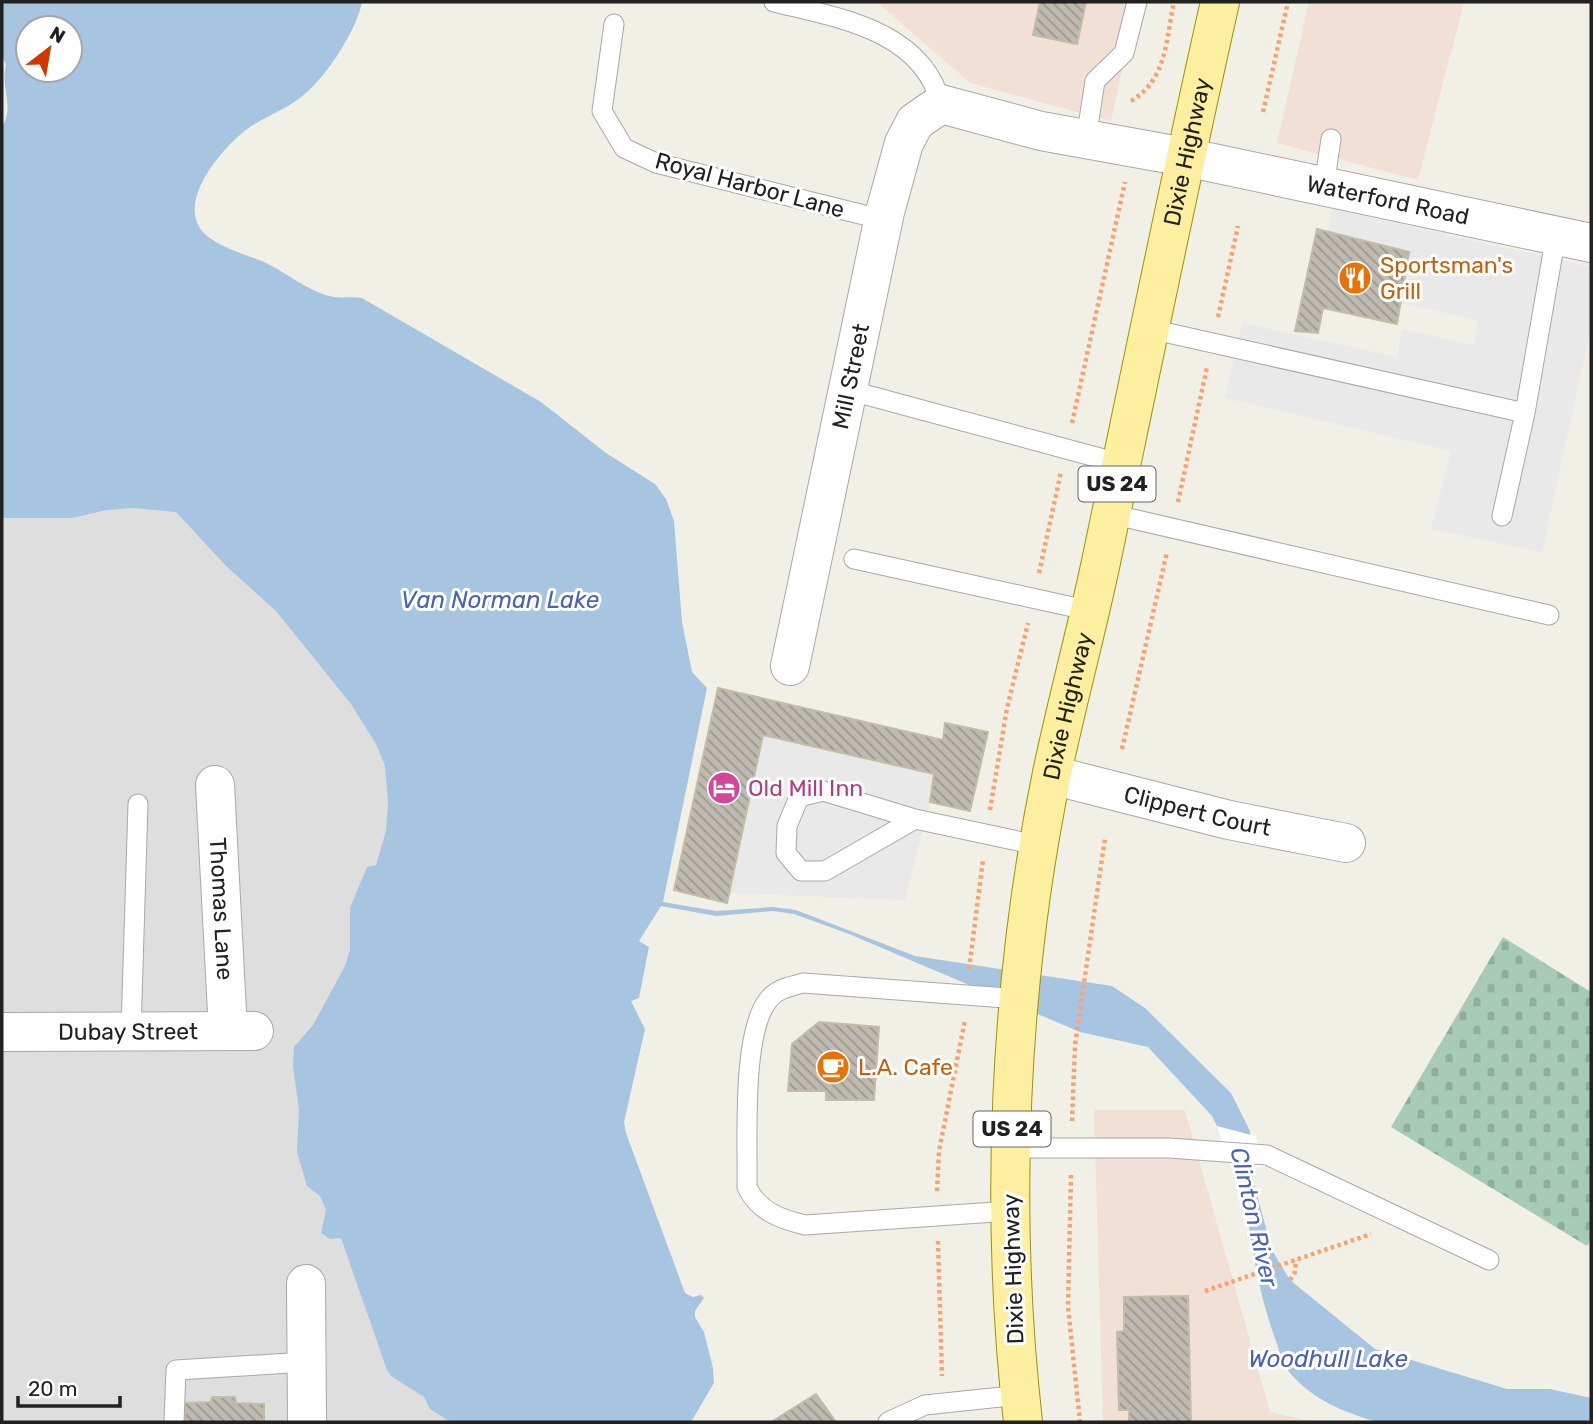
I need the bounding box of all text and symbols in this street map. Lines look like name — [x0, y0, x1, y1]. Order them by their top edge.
north arrow — [14, 14, 84, 84]
text: N — [46, 21, 69, 48]
street label: Dixie Highway — [1158, 75, 1217, 228]
street label: Royal Harbor Lane — [652, 146, 848, 224]
street label: Waterford Road — [1304, 169, 1472, 231]
place label: Sportsman's Grill — [1380, 251, 1513, 305]
restaurant icon: Sportsman's Grill — [1336, 259, 1374, 297]
street label: Mill Street — [826, 321, 875, 432]
road number: US 24 — [1078, 466, 1156, 502]
water label: Van Norman Lake — [401, 586, 599, 614]
street label: Dixie Highway — [1037, 629, 1099, 782]
hotel icon: Old Mill Inn — [705, 769, 743, 807]
place label: Old Mill Inn — [748, 774, 863, 802]
street label: Clippert Court — [1121, 780, 1273, 842]
street label: Thomas Lane — [204, 837, 239, 981]
street label: Dubay Street — [58, 1017, 198, 1046]
cafe icon: L.A. Cafe — [814, 1048, 852, 1086]
place label: L.A. Cafe — [858, 1053, 953, 1081]
road number: US 24 — [974, 1112, 1050, 1146]
water label: Clinton River — [1224, 1144, 1284, 1290]
street label: Dixie Highway — [996, 1193, 1030, 1345]
water label: Woodhull Lake — [1248, 1345, 1408, 1373]
scale bar — [18, 1364, 119, 1408]
text: 20 m — [28, 1376, 77, 1401]

